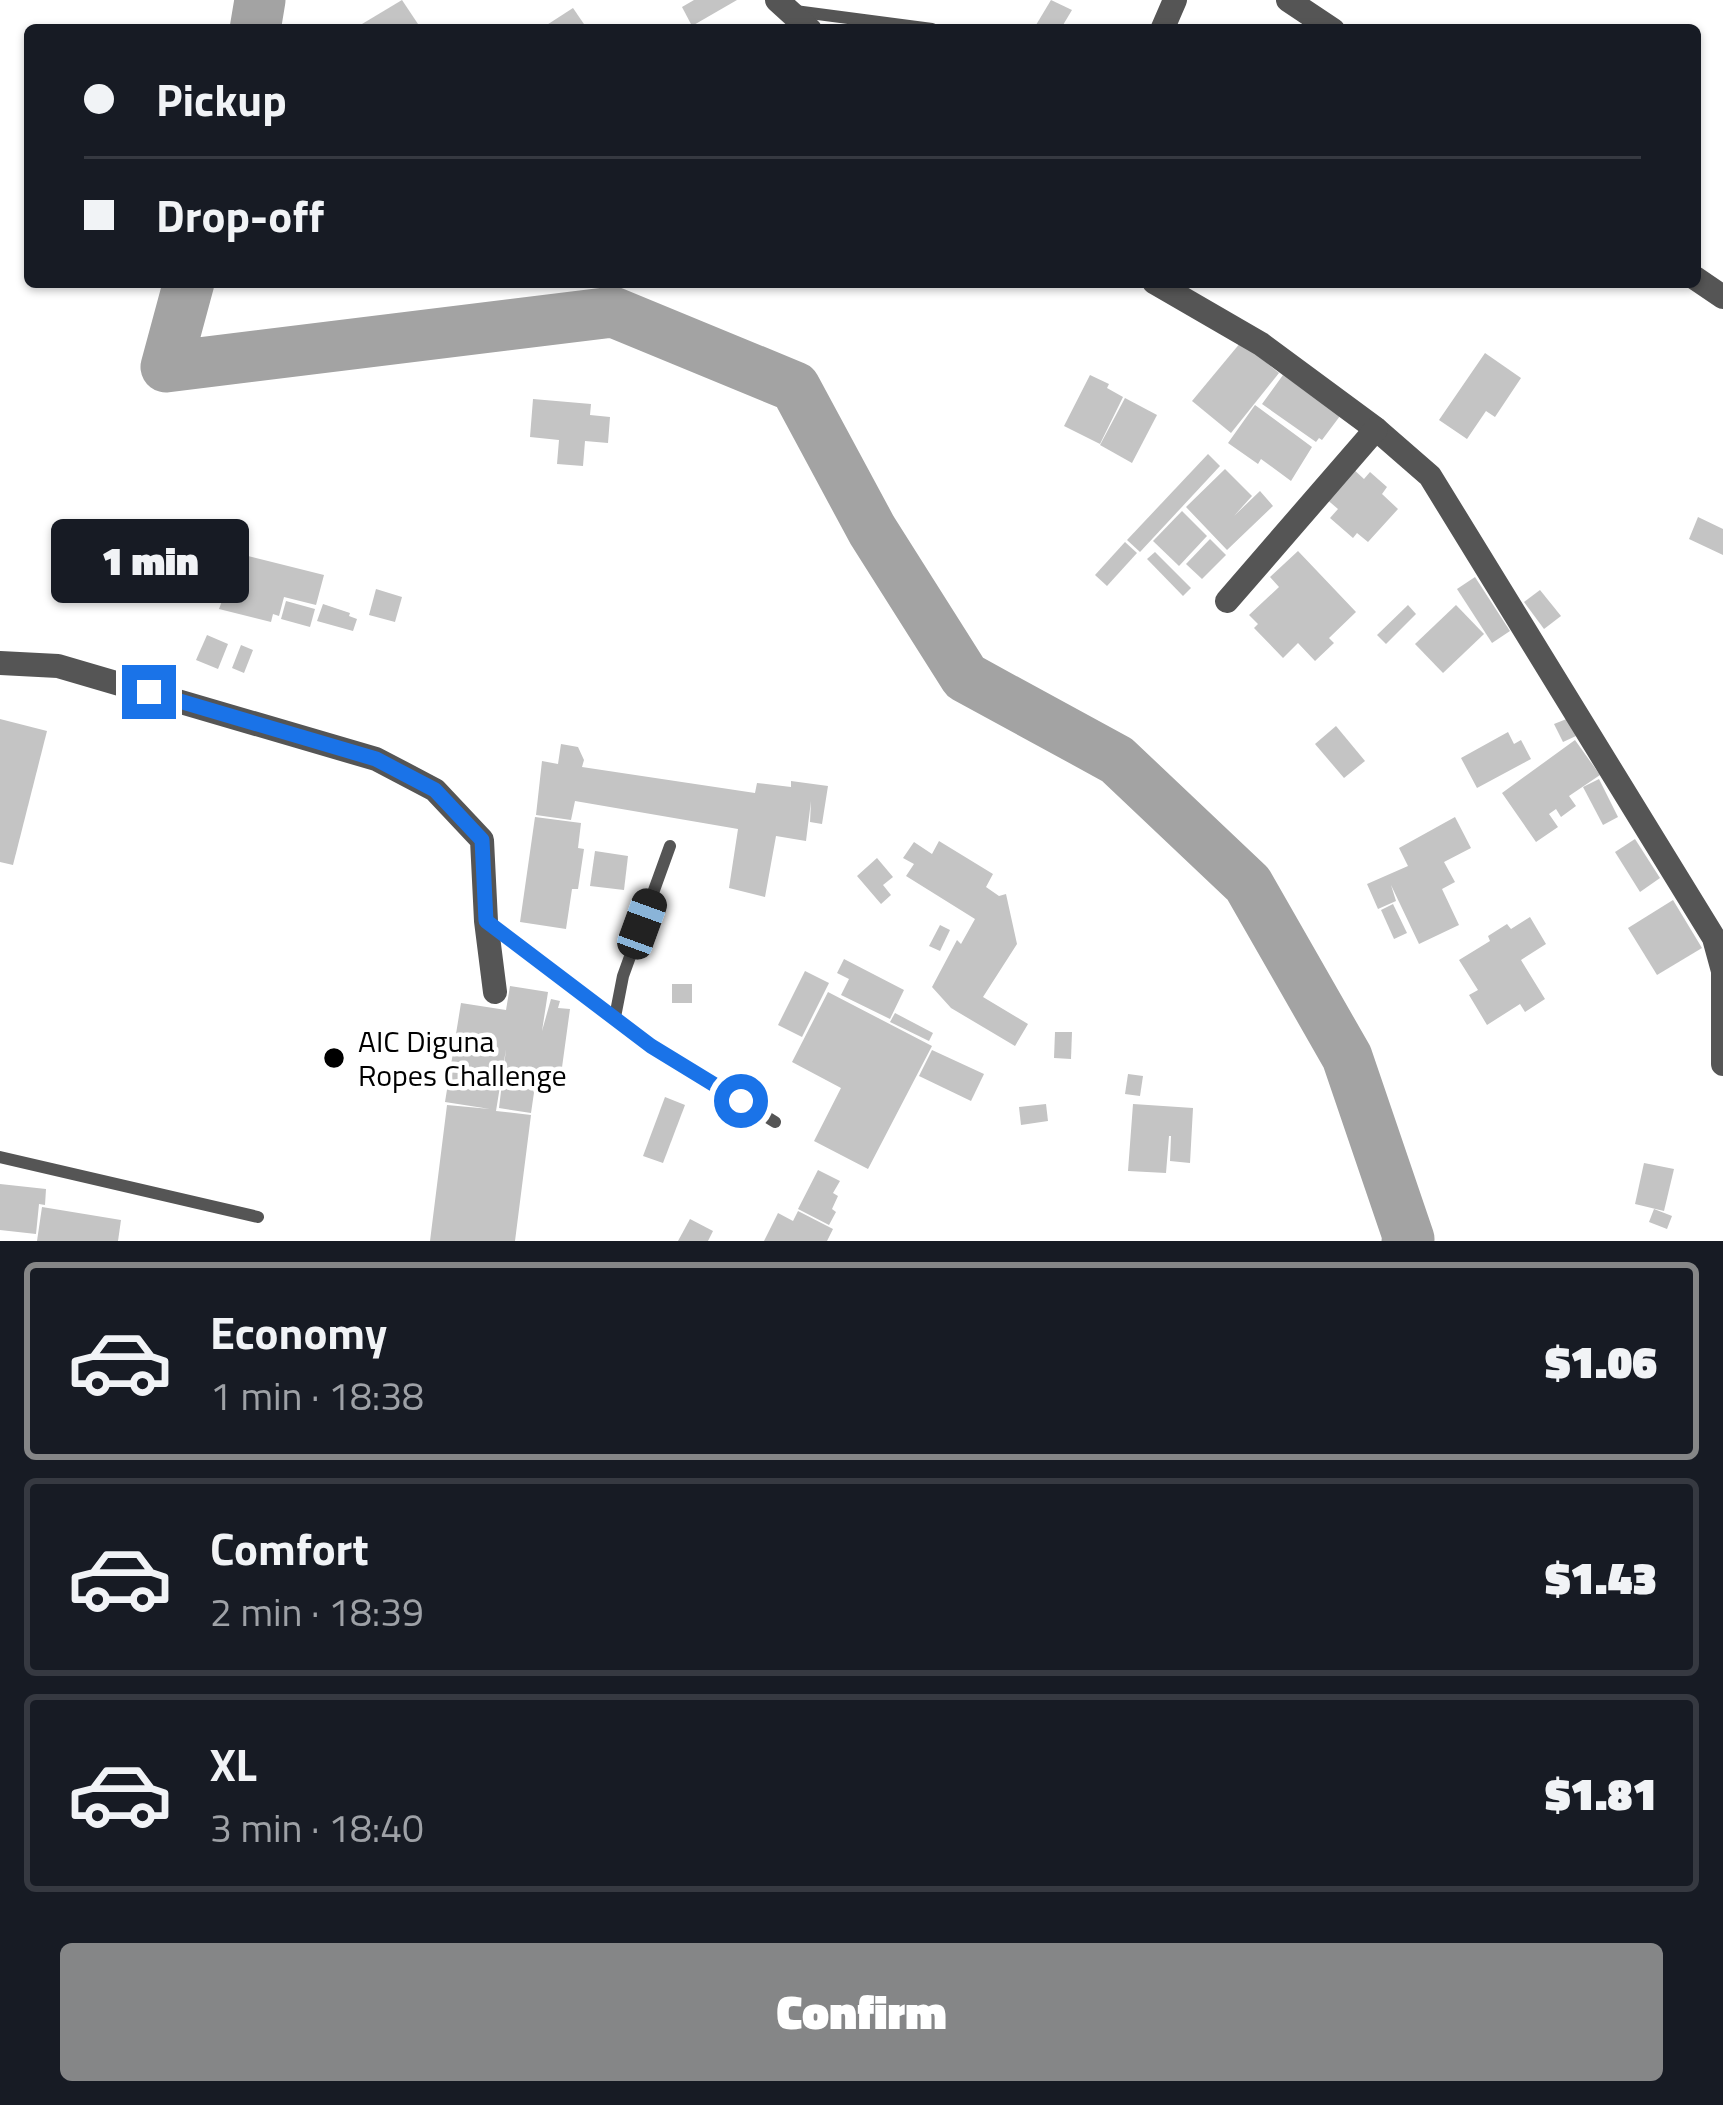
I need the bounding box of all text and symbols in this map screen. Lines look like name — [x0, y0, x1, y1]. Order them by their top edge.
text: Pickup — [156, 65, 287, 133]
text: Drop-off — [156, 181, 324, 249]
callout: 1 min — [50, 518, 248, 602]
text: 1 min — [102, 531, 198, 590]
route end — [122, 665, 176, 719]
car — [613, 884, 671, 964]
place label: AIC Diguna Ropes Challenge — [358, 1018, 567, 1098]
marker: AIC Diguna Ropes Challenge — [321, 1045, 347, 1071]
route start — [714, 1074, 768, 1128]
text: Economy — [210, 1298, 387, 1366]
icon: car — [66, 1307, 174, 1415]
text: $1.06 — [1545, 1327, 1657, 1395]
text: 1 min · 18:38 — [210, 1366, 424, 1425]
text: Comfort — [210, 1514, 369, 1582]
icon: car — [66, 1523, 174, 1631]
text: $1.43 — [1545, 1543, 1657, 1611]
text: 2 min · 18:39 — [210, 1582, 424, 1641]
text: XL — [210, 1730, 257, 1798]
icon: car — [66, 1739, 174, 1847]
text: $1.81 — [1545, 1759, 1657, 1827]
text: 3 min · 18:40 — [210, 1798, 424, 1857]
button: Confirm — [60, 1943, 1663, 2081]

